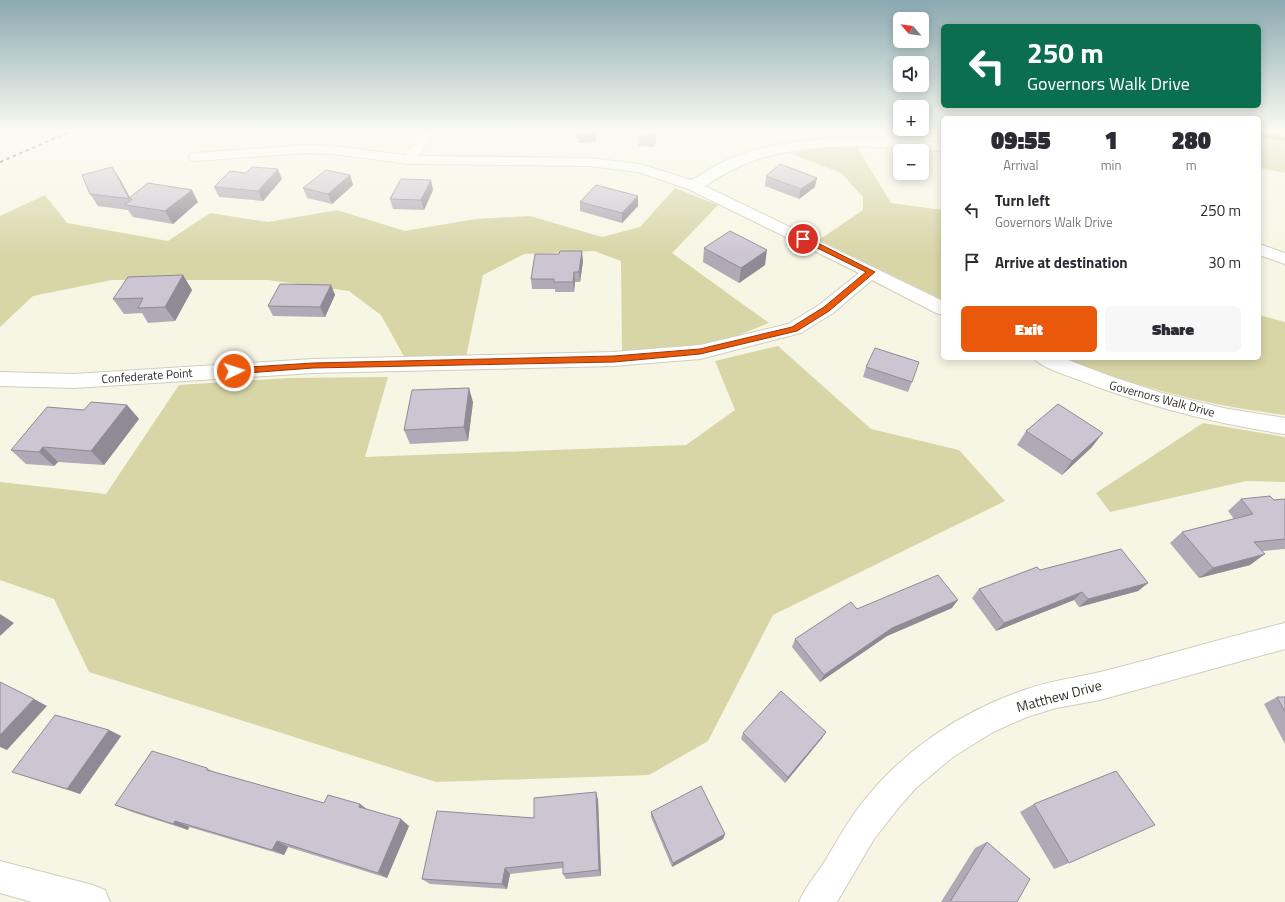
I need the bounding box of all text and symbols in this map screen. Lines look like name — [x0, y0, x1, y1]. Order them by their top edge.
north arrow — [893, 12, 929, 48]
map controls — [893, 12, 929, 180]
text: 250 m — [1027, 31, 1104, 74]
icon: left — [961, 40, 1013, 92]
button: sound — [893, 56, 929, 92]
text: Governors Walk Drive — [1027, 70, 1190, 97]
button: + — [893, 100, 929, 136]
text: 09:55 — [991, 122, 1051, 158]
text: 1 — [1104, 122, 1118, 158]
text: 280 — [1171, 122, 1211, 158]
button: − — [893, 144, 929, 180]
text: Arrival — [1003, 155, 1038, 175]
text: min — [1101, 155, 1121, 175]
text: m — [1186, 155, 1197, 175]
text: Turn left — [995, 189, 1050, 212]
icon: left — [961, 199, 983, 221]
text: 250 m — [1200, 199, 1241, 222]
text: Governors Walk Drive — [995, 212, 1113, 232]
pin — [786, 222, 820, 256]
icon: arrive — [792, 228, 814, 250]
icon: arrive — [961, 251, 983, 273]
text: Arrive at destination — [995, 251, 1128, 274]
text: 30 m — [1208, 251, 1241, 274]
button: Exit — [961, 306, 1097, 352]
button: Share — [1105, 306, 1241, 352]
position arrow — [213, 350, 255, 392]
street label: Confederate Point — [101, 363, 194, 388]
street label: Governors Walk Drive — [1107, 375, 1217, 422]
street label: Matthew Drive — [1014, 674, 1104, 717]

